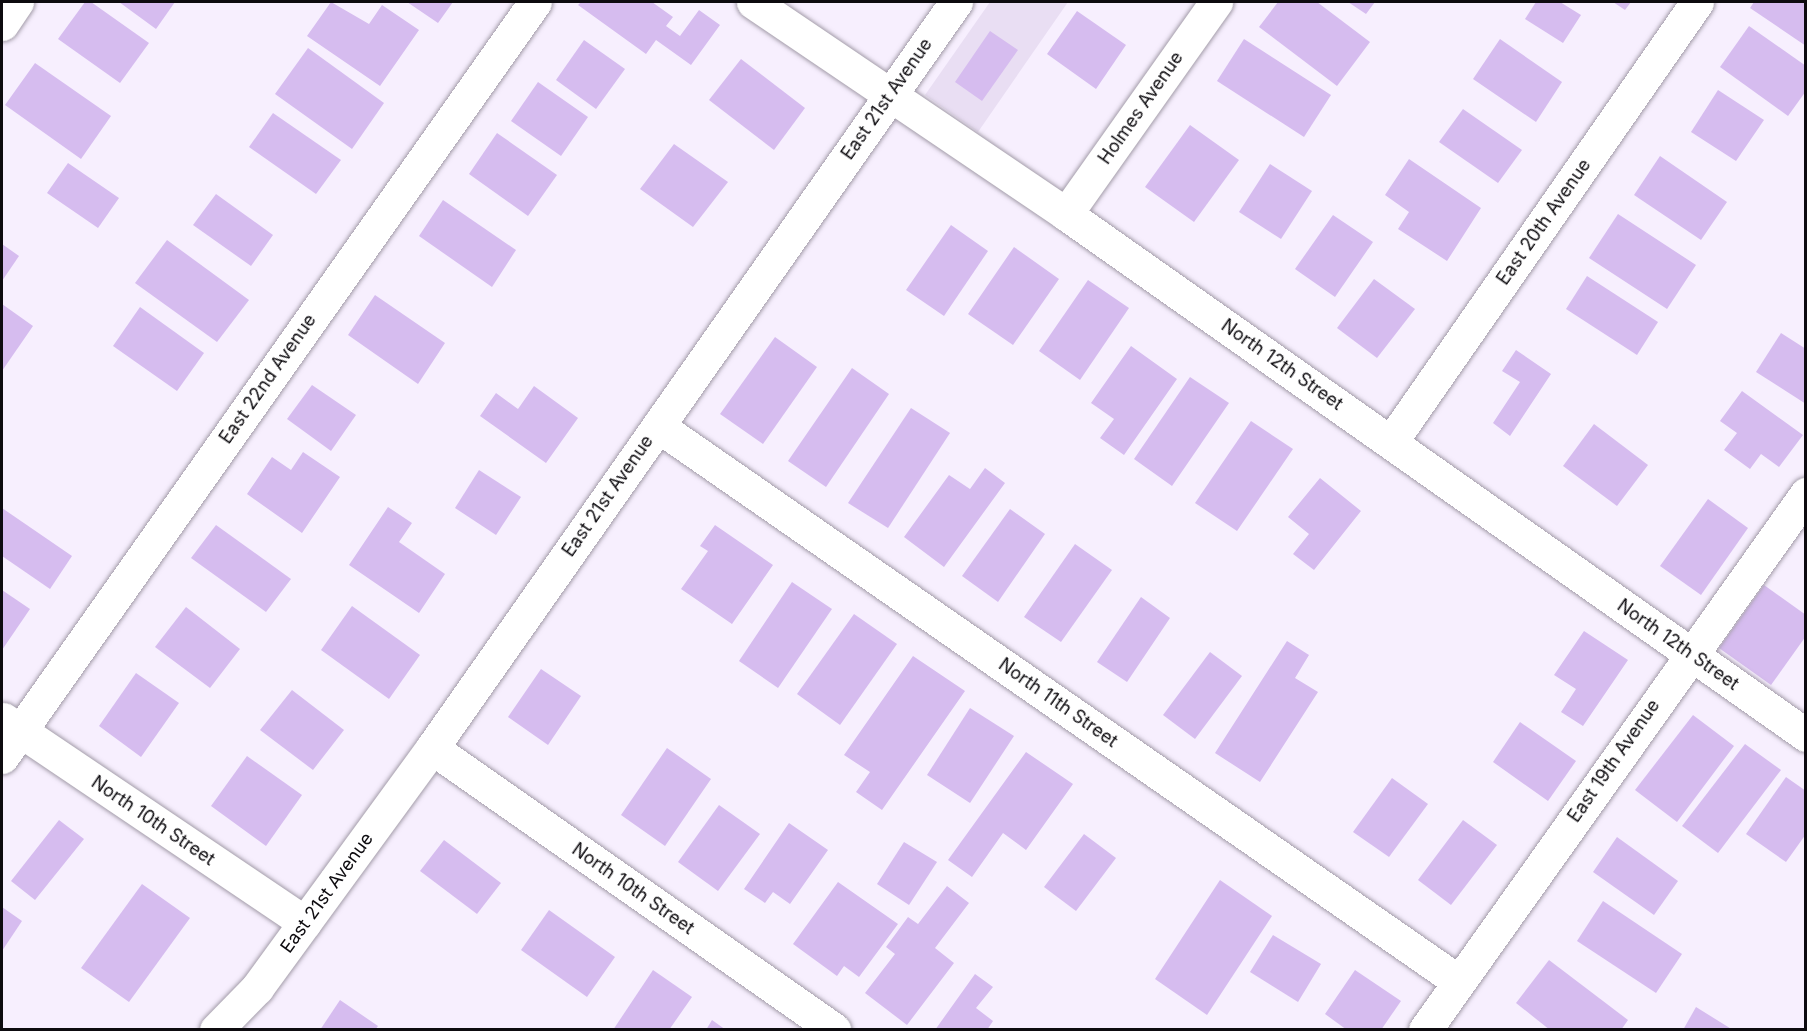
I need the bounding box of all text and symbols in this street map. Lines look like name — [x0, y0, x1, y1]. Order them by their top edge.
street label: East 21st Avenue — [837, 34, 937, 164]
street label: Holmes Avenue — [1094, 48, 1188, 168]
street label: East 20th Avenue — [1492, 155, 1596, 289]
street label: East 22nd Avenue — [215, 310, 321, 448]
street label: North 12th Street — [1217, 315, 1347, 415]
street label: East 21st Avenue — [558, 431, 658, 561]
street label: North 12th Street — [1613, 595, 1743, 695]
street label: North 11th Street — [994, 654, 1122, 752]
street label: East 19th Avenue — [1564, 695, 1664, 827]
street label: North 10th Street — [87, 772, 219, 870]
street label: East 21st Avenue — [276, 829, 378, 957]
street label: North 10th Street — [568, 839, 698, 939]

